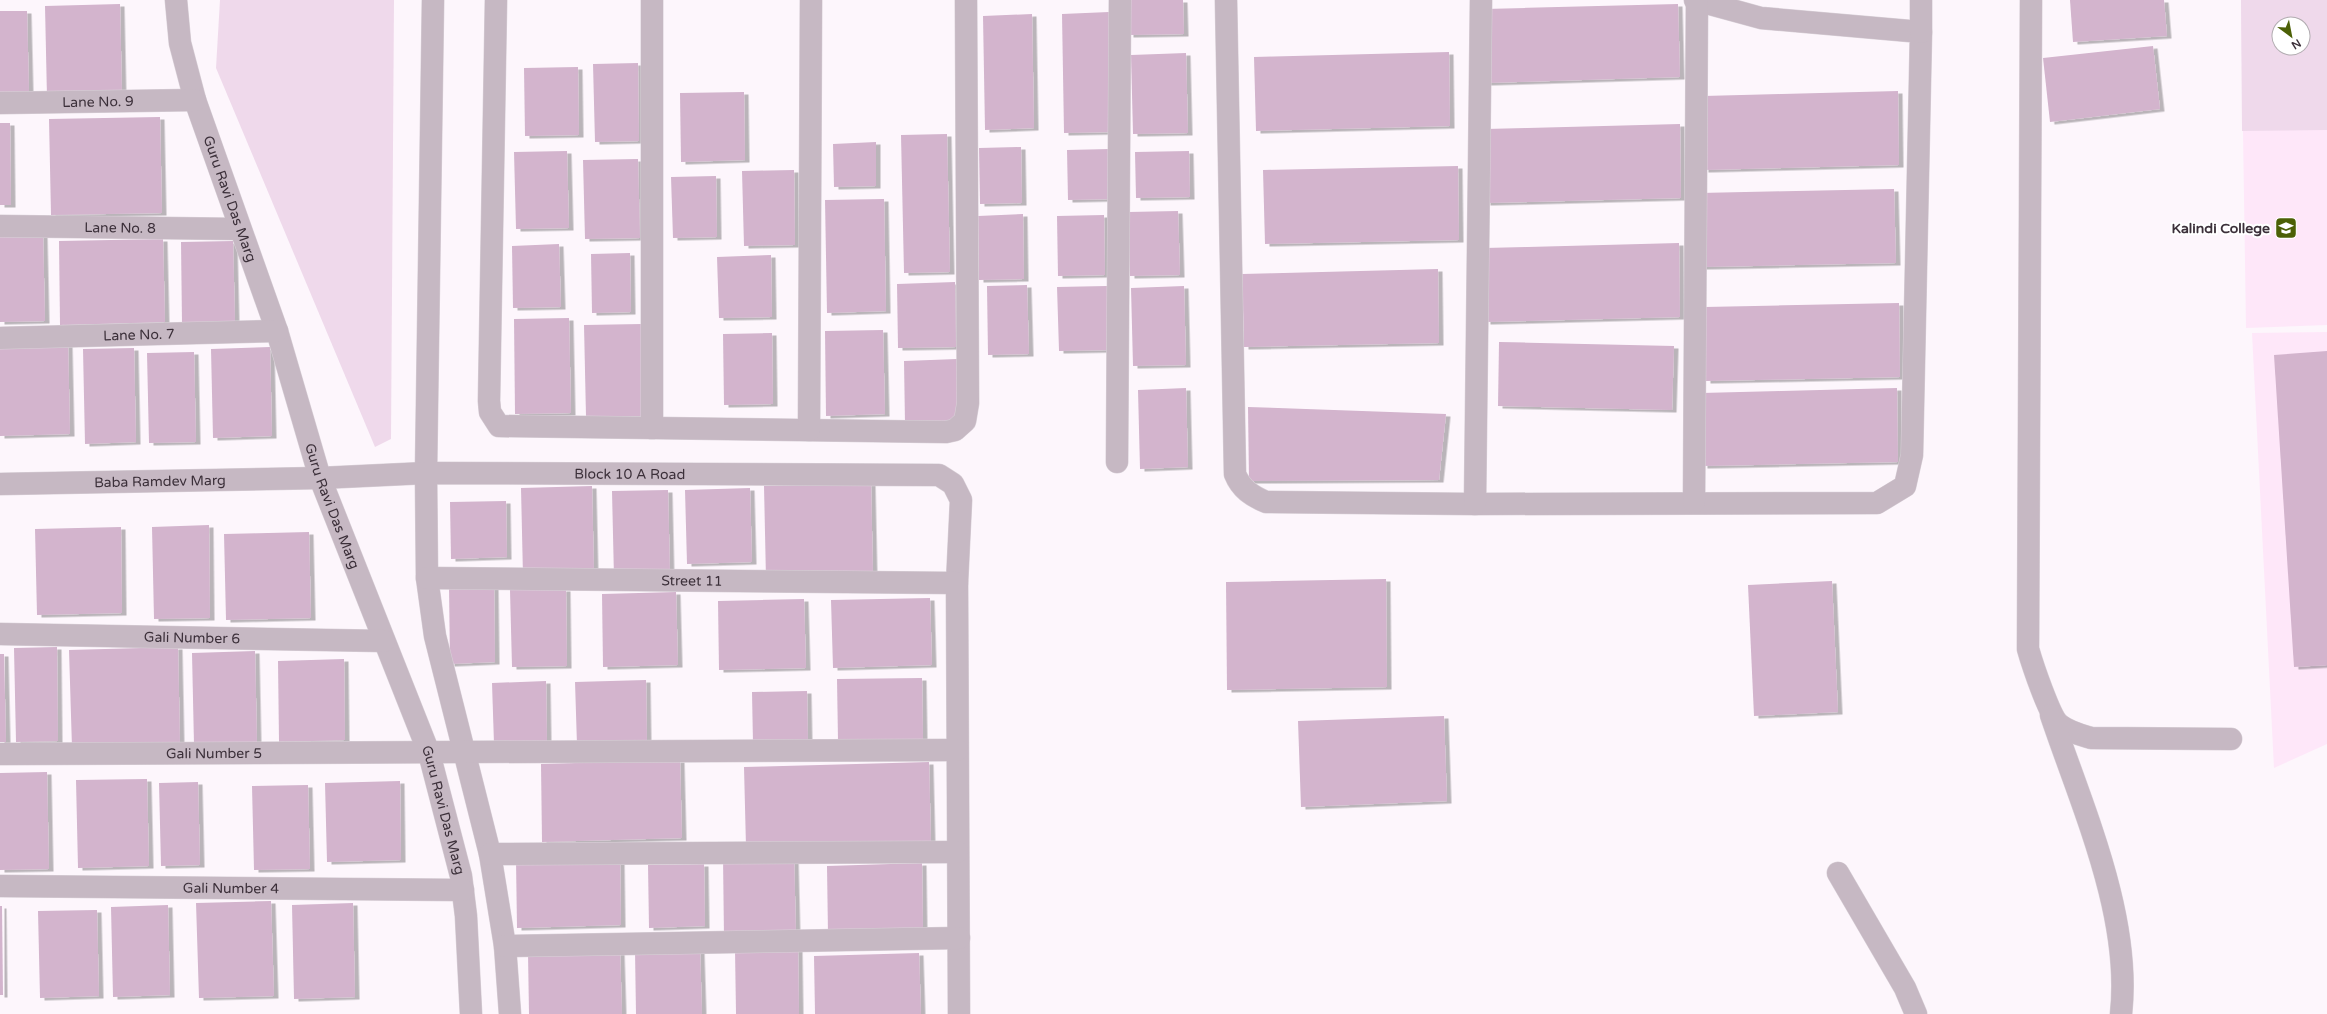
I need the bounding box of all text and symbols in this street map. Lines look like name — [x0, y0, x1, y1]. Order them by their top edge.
north arrow — [2271, 16, 2311, 56]
text: N — [2289, 36, 2303, 52]
street label: Lane No. 9 — [62, 92, 134, 111]
street label: Guru Ravi Das Marg — [200, 133, 260, 264]
school or university icon: Kalindi College — [2273, 215, 2299, 241]
street label: Lane No. 8 — [84, 219, 156, 236]
place label: Kalindi College — [2172, 220, 2270, 237]
street label: Lane No. 7 — [103, 325, 175, 344]
street label: Guru Ravi Das Marg — [302, 441, 364, 571]
street label: Block 10 A Road — [574, 465, 685, 483]
street label: Baba Ramdev Marg — [94, 471, 226, 491]
street label: Street 11 — [661, 572, 723, 589]
street label: Gali Number 6 — [144, 628, 240, 647]
street label: Guru Ravi Das Marg — [418, 743, 469, 876]
street label: Gali Number 5 — [166, 744, 262, 762]
street label: Gali Number 4 — [183, 879, 279, 897]

